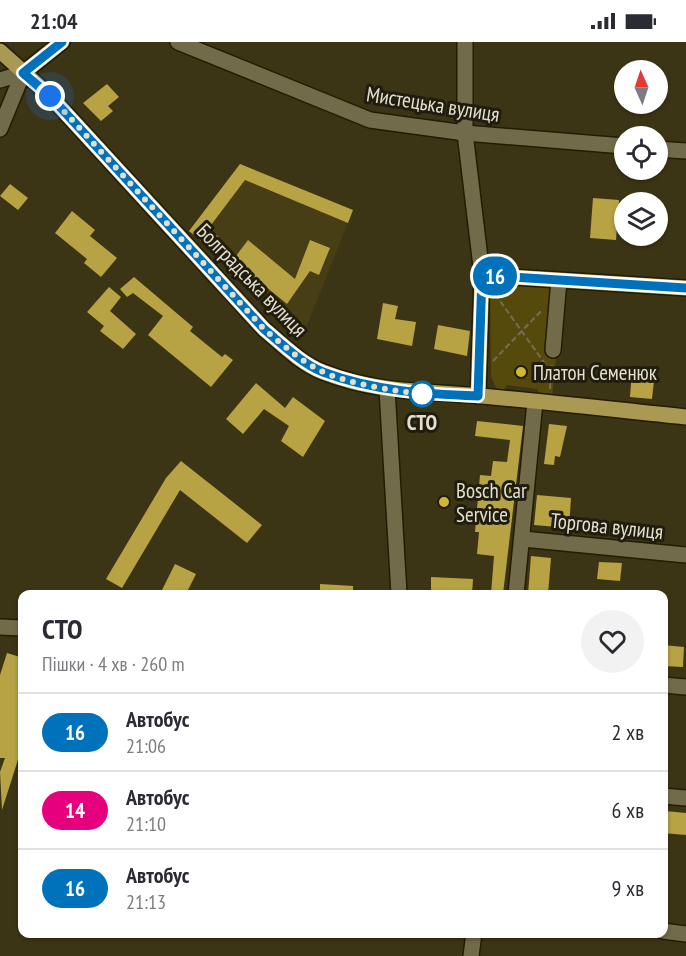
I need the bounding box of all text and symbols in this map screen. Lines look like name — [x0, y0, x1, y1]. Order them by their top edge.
text: 21:04 — [30, 7, 78, 35]
north arrow — [614, 60, 668, 114]
map controls — [614, 60, 668, 246]
street label: Мистецька вулиця — [364, 80, 502, 128]
your location — [35, 81, 65, 111]
button: locate — [614, 126, 668, 180]
button: layers — [614, 192, 668, 246]
street label: Болградська вулиця — [191, 218, 313, 342]
line badge: 16 — [468, 256, 522, 296]
text: 16 — [485, 263, 505, 290]
place label: Платон Семенюк — [533, 359, 657, 386]
marker: Платон Семенюк — [514, 365, 528, 379]
marker: СТО — [409, 381, 435, 407]
place label: СТО — [407, 409, 437, 436]
place label: Bosch Car Service — [456, 477, 527, 528]
marker: Bosch Car Service — [437, 495, 451, 509]
street label: Торгова вулиця — [549, 507, 665, 545]
text: СТО — [42, 610, 83, 647]
button: heart — [581, 610, 644, 673]
text: Пішки · 4 хв · 260 m — [42, 651, 185, 677]
text: Автобус — [126, 705, 189, 733]
text: 2 хв — [612, 718, 644, 746]
text: 16 — [65, 719, 85, 746]
text: 21:06 — [126, 733, 166, 759]
text: Автобус — [126, 783, 189, 811]
text: 6 хв — [612, 796, 644, 824]
text: 14 — [65, 797, 85, 824]
text: 21:10 — [126, 811, 166, 837]
text: Автобус — [126, 861, 189, 889]
text: 9 хв — [612, 874, 644, 902]
text: 16 — [65, 875, 85, 902]
text: 21:13 — [126, 889, 166, 915]

